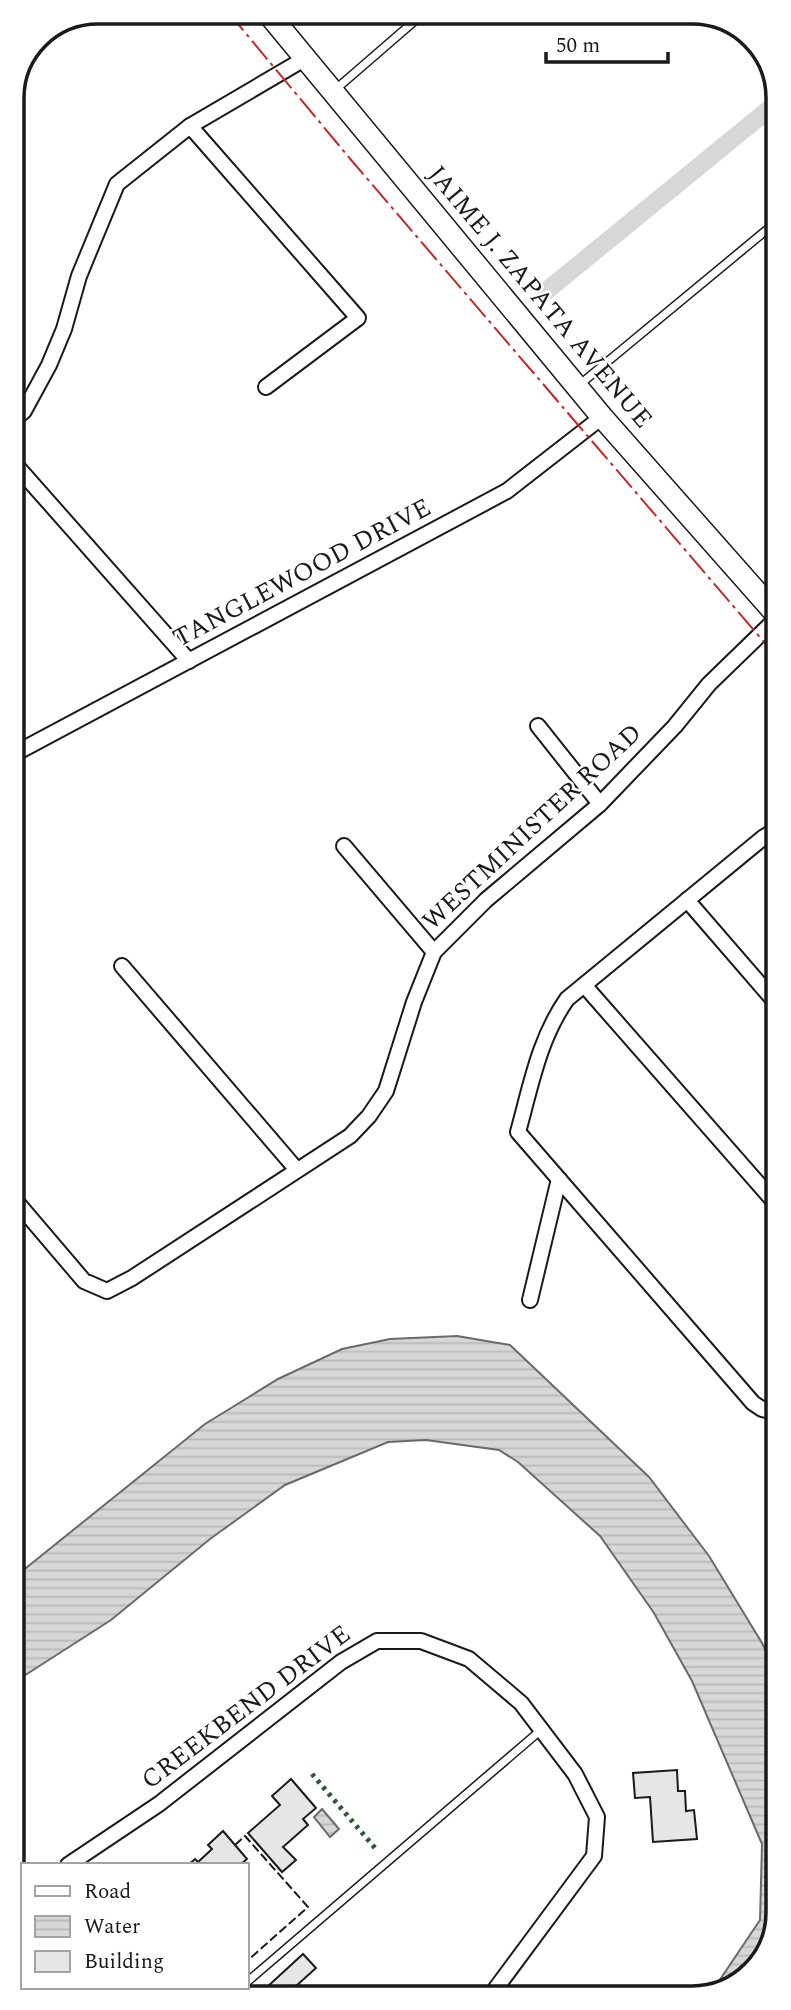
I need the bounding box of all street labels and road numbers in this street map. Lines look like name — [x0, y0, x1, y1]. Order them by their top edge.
street label: JAIME J. ZAPATA AVENUE — [418, 156, 662, 438]
street label: TANGLEWOOD DRIVE — [166, 488, 438, 658]
street label: WESTMINISTER ROAD — [413, 714, 651, 940]
street label: CREEKBEND DRIVE — [133, 1615, 359, 1799]

